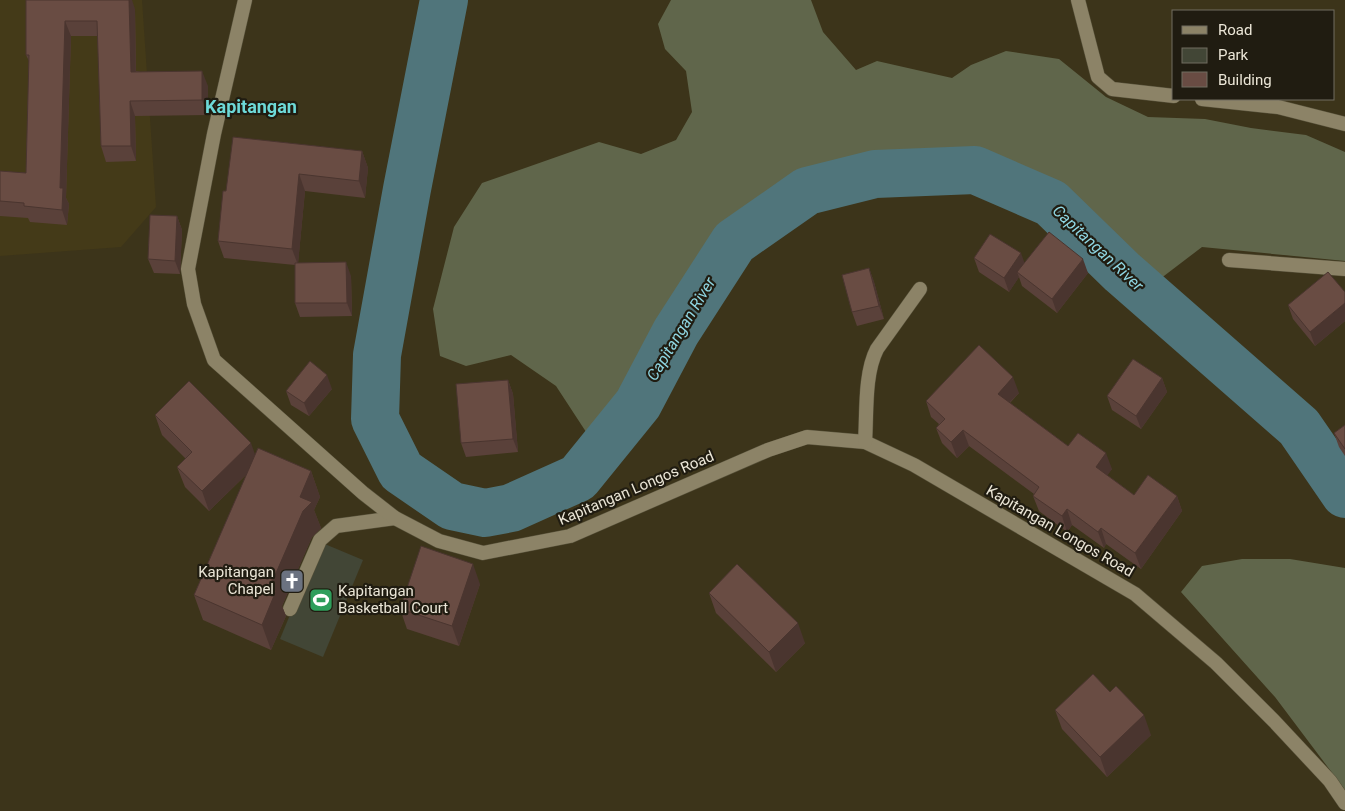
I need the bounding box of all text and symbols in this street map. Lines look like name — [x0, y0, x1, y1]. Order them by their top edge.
legend — [1172, 10, 1335, 100]
text: Road — [1218, 21, 1252, 39]
text: Park — [1218, 46, 1249, 64]
text: Building — [1218, 71, 1272, 89]
district label: Kapitangan — [205, 96, 297, 117]
water label: Capitangan River — [1049, 201, 1148, 295]
water label: Capitangan River — [643, 273, 720, 384]
street label: Kapitangan Longos Road — [555, 447, 717, 529]
street label: Kapitangan Longos Road — [983, 481, 1137, 581]
place label: Kapitangan Chapel — [198, 563, 274, 598]
church icon: Kapitangan Chapel — [279, 568, 305, 594]
place label: Kapitangan Basketball Court — [338, 582, 448, 617]
sports icon: Kapitangan Basketball Court — [308, 587, 334, 613]

